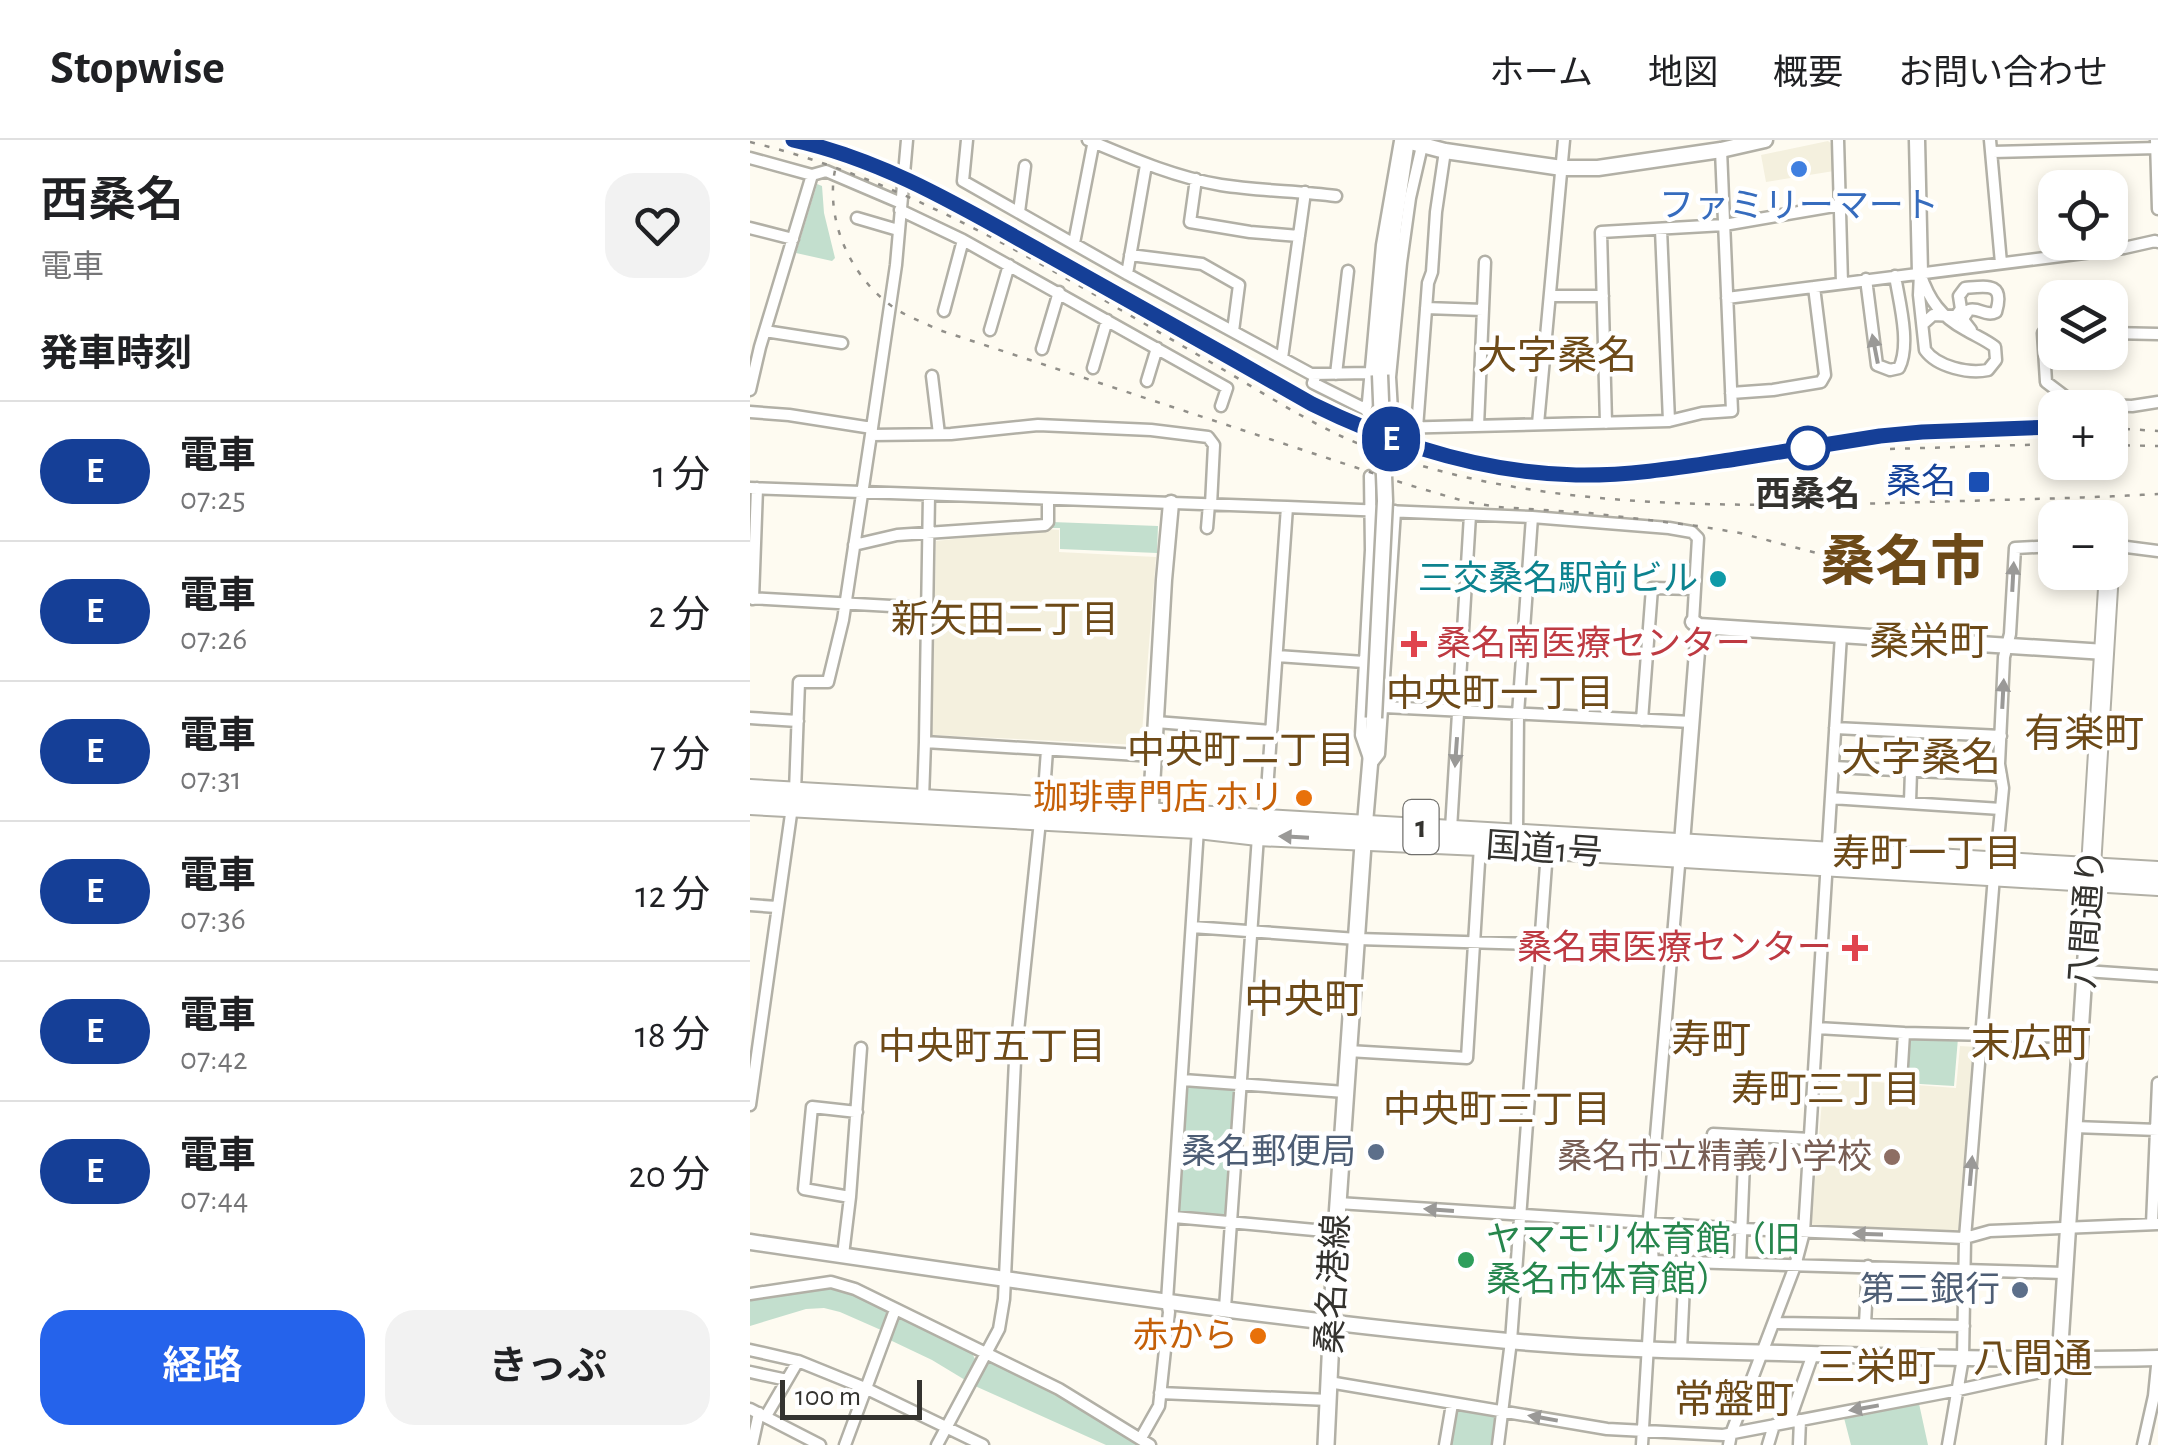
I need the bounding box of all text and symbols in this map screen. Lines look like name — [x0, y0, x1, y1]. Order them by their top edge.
text: Stopwise — [50, 45, 225, 93]
text: ホーム — [1489, 56, 1593, 91]
text: 地図 — [1648, 56, 1718, 91]
text: 概要 — [1773, 56, 1843, 91]
text: お問い合わせ — [1898, 56, 2108, 91]
marker: ファミリーマート — [1788, 158, 1810, 180]
map controls — [2038, 170, 2128, 590]
button: locate — [2038, 170, 2128, 260]
button: heart — [605, 173, 710, 278]
text: 西桑名 — [40, 178, 184, 226]
place label: ファミリーマート — [1659, 189, 1939, 224]
text: 電車 — [40, 251, 104, 283]
button: layers — [2038, 280, 2128, 370]
one-way arrow — [1867, 333, 1883, 364]
district label: 大字桑名 — [1477, 335, 1637, 377]
text: 発車時刻 — [40, 336, 192, 374]
button: + — [2038, 390, 2128, 480]
line badge: E — [1358, 406, 1424, 472]
text: E — [1382, 422, 1400, 457]
marker: 西桑名 — [1787, 427, 1829, 469]
text: 電車 — [180, 438, 256, 476]
text: E — [86, 454, 104, 489]
text: 1 分 — [653, 457, 710, 495]
place label: 桑名 — [1886, 463, 1956, 500]
marker: 桑名 — [1966, 469, 1992, 495]
place label: 西桑名 — [1755, 476, 1861, 513]
text: 07:25 — [180, 483, 246, 515]
button: − — [2038, 500, 2128, 590]
district label: 桑名市 — [1820, 532, 1986, 591]
place label: 三交桑名駅前ビル — [1418, 560, 1698, 597]
one-way arrow — [2005, 561, 2021, 593]
marker: 三交桑名駅前ビル — [1707, 568, 1729, 590]
text: 電車 — [180, 578, 256, 616]
text: E — [86, 594, 104, 629]
text: 2 分 — [648, 597, 710, 635]
district label: 新矢田二丁目 — [891, 599, 1119, 640]
district label: 桑栄町 — [1869, 621, 1989, 663]
text: 07:26 — [180, 623, 247, 655]
place label: 桑名南医療センター — [1436, 625, 1751, 662]
marker: 桑名南医療センター — [1401, 631, 1427, 657]
district label: 中央町一丁目 — [1386, 673, 1614, 714]
one-way arrow — [1995, 678, 2011, 710]
district label: 有楽町 — [2024, 713, 2144, 755]
text: 電車 — [180, 718, 256, 756]
district label: 中央町二丁目 — [1127, 730, 1355, 771]
text: E — [86, 734, 104, 769]
one-way arrow — [1448, 736, 1464, 768]
text: 7 分 — [650, 737, 710, 775]
district label: 大字桑名 — [1841, 737, 2001, 779]
text: 07:31 — [180, 763, 242, 795]
place label: 珈琲専門店 ホリ — [1033, 779, 1284, 816]
marker: 珈琲専門店 ホリ — [1293, 787, 1315, 809]
road number: 1 — [1404, 800, 1438, 854]
street label: 国道1号 — [1484, 826, 1604, 872]
one-way arrow — [1278, 829, 1310, 845]
district label: 寿町一丁目 — [1832, 834, 2022, 874]
street label: 八間通り — [2065, 848, 2110, 990]
text: 電車 — [180, 858, 256, 896]
text: E — [86, 874, 104, 909]
text: 12 分 — [635, 877, 710, 915]
text: 07:36 — [180, 903, 246, 935]
place label: 桑名東医療センター — [1517, 929, 1832, 966]
marker: 桑名東医療センター — [1842, 935, 1868, 961]
district label: 中央町 — [1244, 979, 1364, 1021]
text: 電車 — [180, 998, 256, 1036]
text: E — [86, 1014, 104, 1049]
text: 18 分 — [635, 1017, 710, 1055]
district label: 寿町 — [1671, 1019, 1751, 1061]
district label: 末広町 — [1971, 1023, 2091, 1065]
district label: 中央町五丁目 — [878, 1026, 1106, 1067]
text: 07:42 — [180, 1043, 248, 1075]
district label: 寿町三丁目 — [1731, 1070, 1921, 1110]
district label: 中央町三丁目 — [1383, 1089, 1611, 1130]
place label: 桑名郵便局 — [1181, 1133, 1356, 1170]
text: 電車 — [180, 1138, 256, 1176]
place label: 桑名市立精義小学校 — [1557, 1138, 1872, 1175]
marker: 桑名郵便局 — [1365, 1141, 1387, 1163]
marker: 桑名市立精義小学校 — [1881, 1146, 1903, 1168]
text: E — [86, 1154, 104, 1189]
one-way arrow — [1963, 1155, 1979, 1187]
text: 20 分 — [628, 1157, 710, 1195]
text: 07:44 — [180, 1183, 248, 1215]
one-way arrow — [1422, 1202, 1454, 1218]
street label: 桑名港線 — [1311, 1213, 1355, 1355]
place label: ヤマモリ体育館（旧 桑名市体育館） — [1486, 1221, 1801, 1298]
one-way arrow — [1851, 1226, 1883, 1242]
marker: ヤマモリ体育館（旧 桑名市体育館） — [1455, 1249, 1477, 1271]
place label: 第三銀行 — [1860, 1271, 2000, 1308]
marker: 第三銀行 — [2009, 1279, 2031, 1301]
button: 経路 — [40, 1310, 365, 1425]
button: きっぷ — [385, 1310, 710, 1425]
place label: 赤から — [1133, 1317, 1238, 1354]
marker: 赤から — [1247, 1325, 1269, 1347]
district label: 八間通 — [1973, 1339, 2093, 1380]
district label: 三栄町 — [1816, 1347, 1936, 1389]
scale bar — [780, 1375, 922, 1420]
district label: 常盤町 — [1674, 1379, 1794, 1421]
text: 100 m — [795, 1383, 861, 1411]
one-way arrow — [1849, 1400, 1880, 1416]
one-way arrow — [1527, 1410, 1559, 1425]

